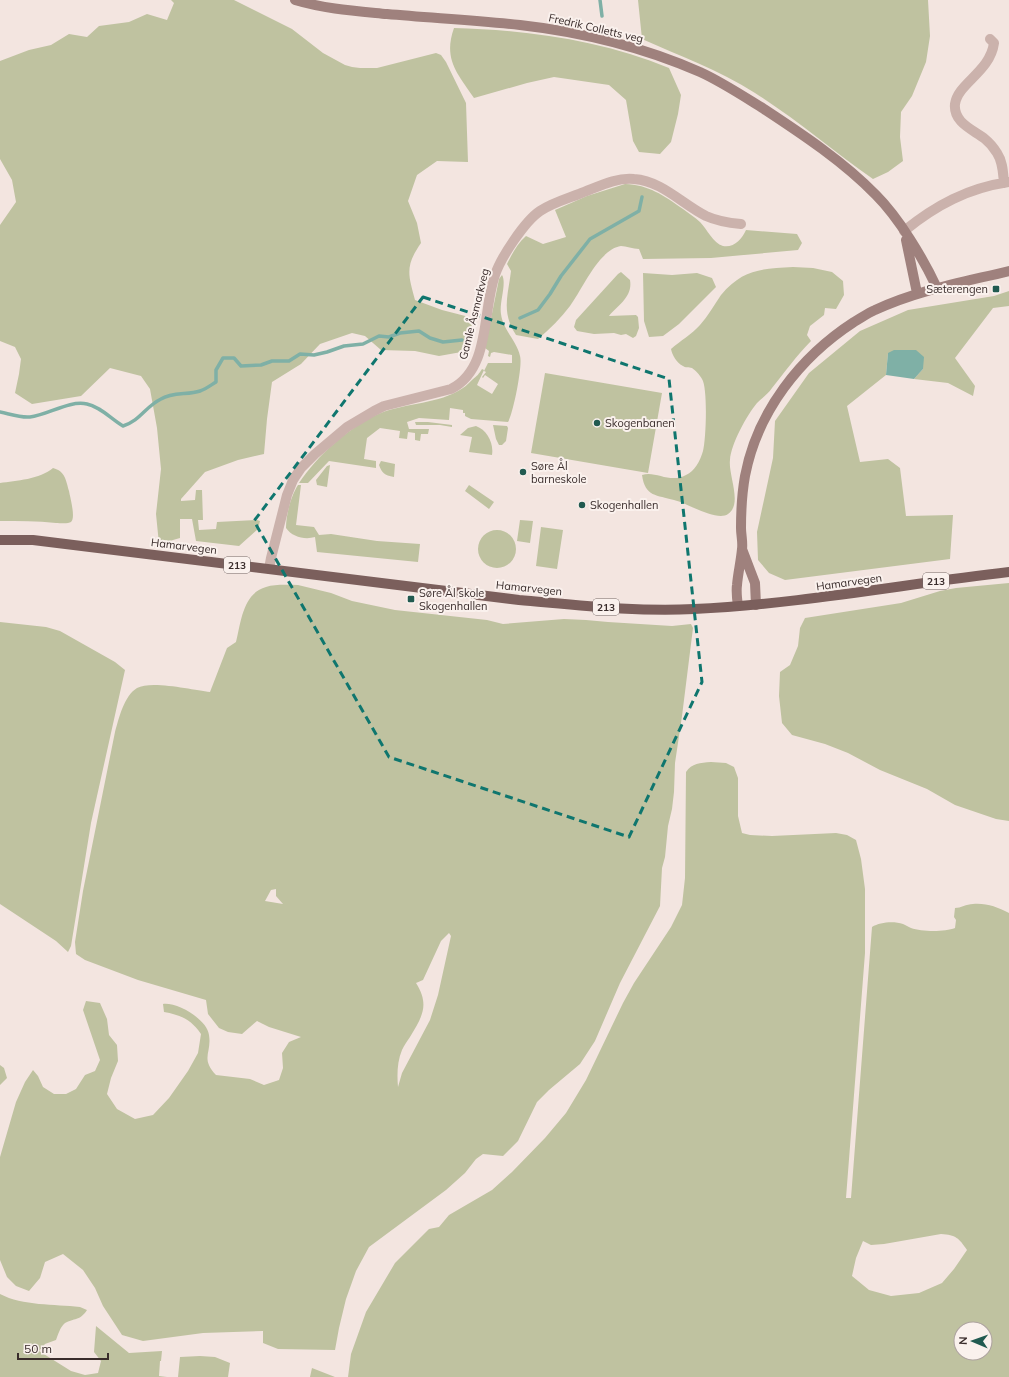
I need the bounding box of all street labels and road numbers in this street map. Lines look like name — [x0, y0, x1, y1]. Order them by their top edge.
street label: Fredrik Colletts veg — [547, 10, 645, 46]
street label: Gamle Åsmarkveg — [455, 267, 492, 361]
street label: Hamarvegen — [150, 535, 218, 557]
road number: 213 — [224, 557, 250, 573]
street label: Hamarvegen — [815, 570, 883, 594]
road number: 213 — [923, 573, 949, 589]
street label: Hamarvegen — [495, 578, 563, 598]
road number: 213 — [593, 599, 619, 615]

